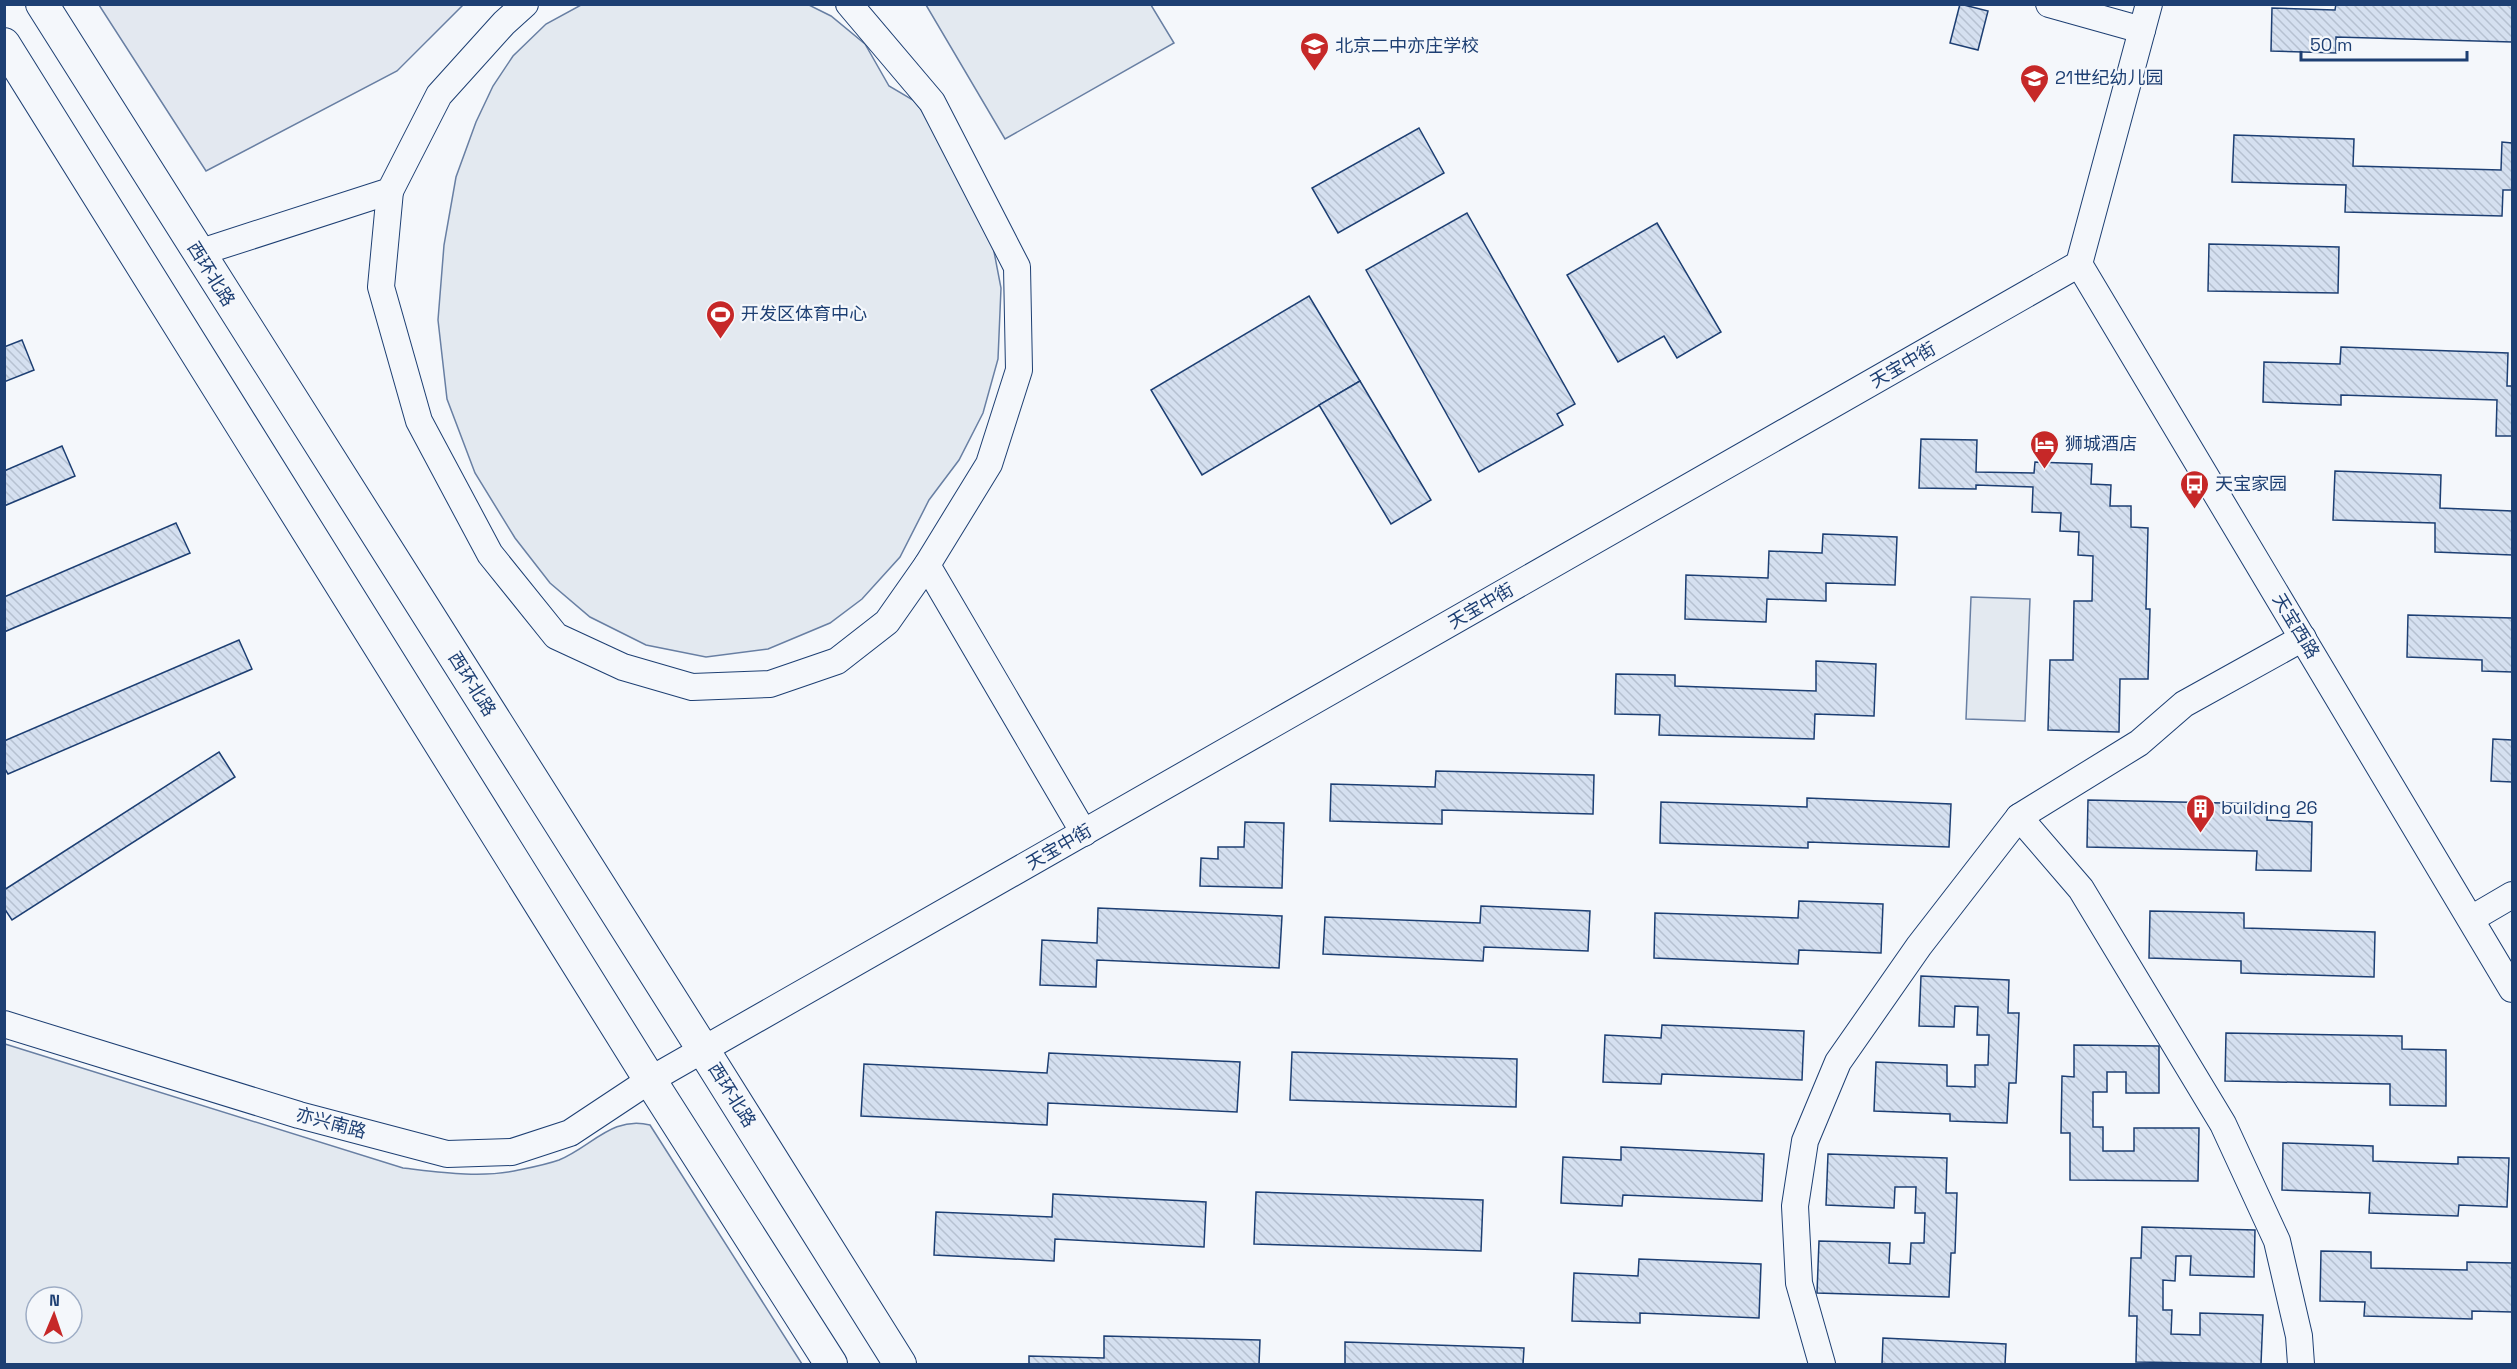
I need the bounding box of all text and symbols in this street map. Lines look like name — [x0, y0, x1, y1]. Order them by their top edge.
scale bar — [2301, 24, 2468, 62]
school or university icon: 北京二中亦庄学校 — [1298, 30, 1330, 72]
text: 50 m — [2310, 33, 2352, 56]
place label: 北京二中亦庄学校 — [1335, 34, 1479, 57]
school or university icon: 21世纪幼儿园 — [2018, 62, 2050, 104]
place label: 21世纪幼儿园 — [2055, 66, 2163, 89]
street label: 西环北路 — [183, 237, 240, 310]
sports icon: 开发区体育中心 — [704, 298, 736, 340]
place label: 开发区体育中心 — [741, 302, 867, 325]
street label: 天宝中街 — [1866, 337, 1940, 393]
hotel icon: 狮城酒店 — [2028, 428, 2060, 470]
place label: 狮城酒店 — [2065, 432, 2137, 455]
bus stop icon: 天宝家园 — [2178, 468, 2210, 510]
place label: 天宝家园 — [2215, 472, 2287, 495]
street label: 天宝中街 — [1444, 578, 1518, 634]
street label: 天宝西路 — [2268, 589, 2325, 663]
street label: 西环北路 — [444, 647, 501, 720]
building icon: building 26 — [2184, 792, 2216, 834]
place label: building 26 — [2221, 796, 2318, 819]
street label: 天宝中街 — [1022, 819, 1096, 875]
street label: 西环北路 — [704, 1058, 761, 1131]
street label: 亦兴南路 — [293, 1102, 369, 1143]
north arrow — [24, 1285, 84, 1345]
text: N — [49, 1290, 60, 1311]

